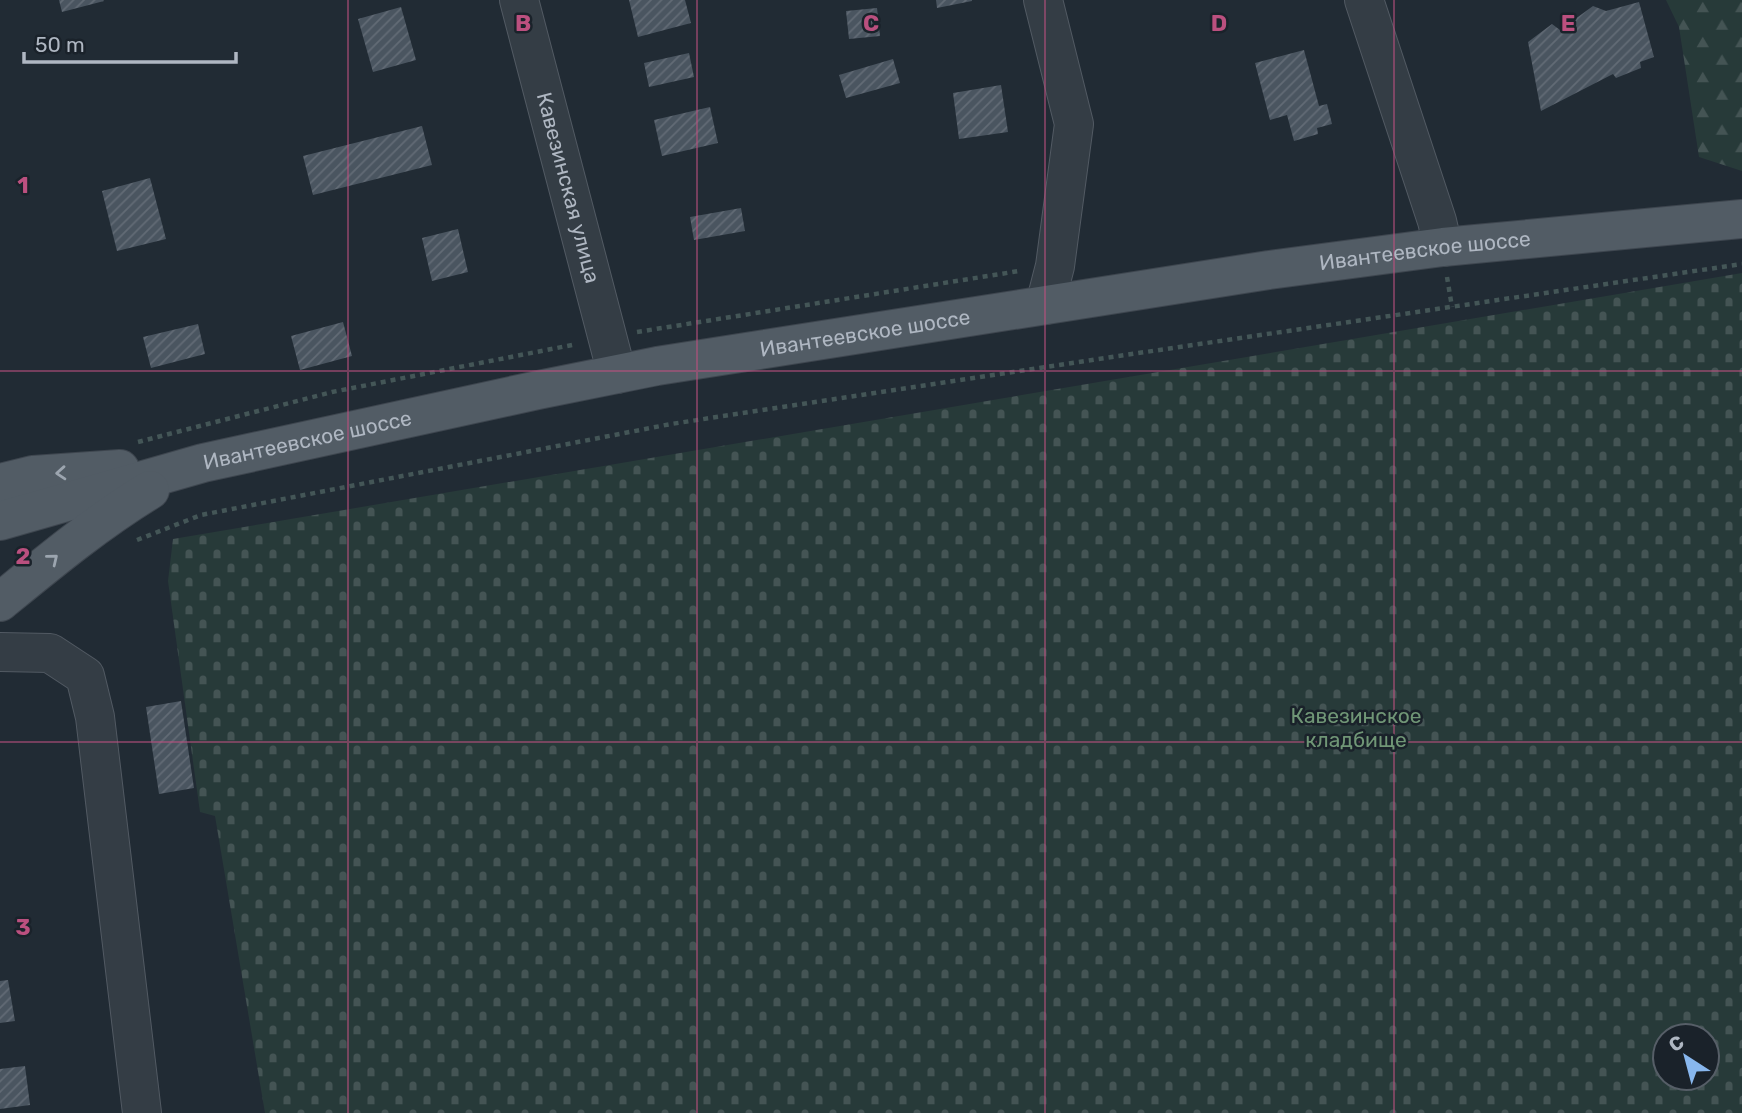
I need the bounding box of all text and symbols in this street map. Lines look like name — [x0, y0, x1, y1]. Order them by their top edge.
text: B — [515, 9, 531, 37]
text: C — [863, 9, 879, 37]
text: D — [1211, 9, 1227, 37]
text: E — [1561, 9, 1575, 37]
scale bar — [24, 21, 236, 65]
text: 50 m — [35, 32, 85, 57]
street label: Кавезинская улица — [532, 89, 606, 286]
text: 1 — [17, 171, 29, 199]
street label: Ивантеевское шоссе — [1318, 226, 1532, 275]
street label: Ивантеевское шоссе — [758, 304, 972, 362]
street label: Ивантеевское шоссе — [201, 405, 414, 475]
one-way arrow — [56, 465, 67, 480]
text: 2 — [16, 542, 30, 570]
one-way arrow — [46, 554, 58, 567]
park label: Кавезинское кладбище — [1290, 703, 1422, 752]
text: 3 — [15, 913, 31, 941]
north arrow — [1651, 1022, 1721, 1092]
text: С — [1664, 1030, 1688, 1057]

